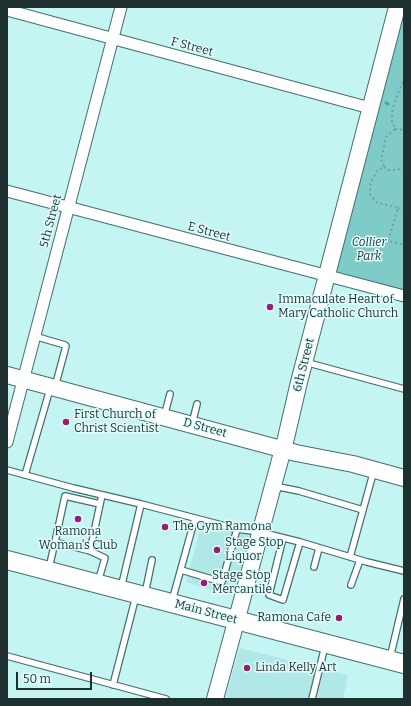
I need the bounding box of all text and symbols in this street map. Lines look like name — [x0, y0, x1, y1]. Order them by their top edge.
street label: F Street — [169, 34, 215, 60]
street label: 5th Street — [37, 193, 65, 249]
street label: E Street — [186, 219, 232, 245]
park label: Collier Park — [352, 236, 386, 264]
place label: Immaculate Heart of Mary Catholic Church — [278, 293, 398, 321]
marker: Immaculate Heart of Mary Catholic Church — [265, 302, 275, 312]
street label: 6th Street — [290, 337, 318, 393]
place label: First Church of Christ Scientist — [74, 408, 159, 436]
street label: D Street — [181, 415, 229, 441]
marker: First Church of Christ Scientist — [61, 417, 71, 427]
marker: Ramona Woman's Club — [73, 514, 83, 524]
place label: The Gym Ramona — [173, 520, 272, 534]
marker: The Gym Ramona — [160, 522, 170, 532]
place label: Ramona Woman's Club — [39, 525, 117, 553]
place label: Stage Stop Liquor — [225, 536, 284, 564]
marker: Stage Stop Liquor — [212, 545, 222, 555]
place label: Stage Stop Mercantile — [212, 569, 272, 597]
marker: Stage Stop Mercantile — [199, 578, 209, 588]
street label: Main Street — [173, 597, 239, 627]
place label: Ramona Cafe — [257, 611, 331, 625]
marker: Ramona Cafe — [334, 613, 344, 623]
place label: Linda Kelly Art — [255, 661, 336, 675]
marker: Linda Kelly Art — [242, 663, 252, 673]
scale bar — [18, 664, 94, 690]
text: 50 m — [23, 672, 51, 686]

